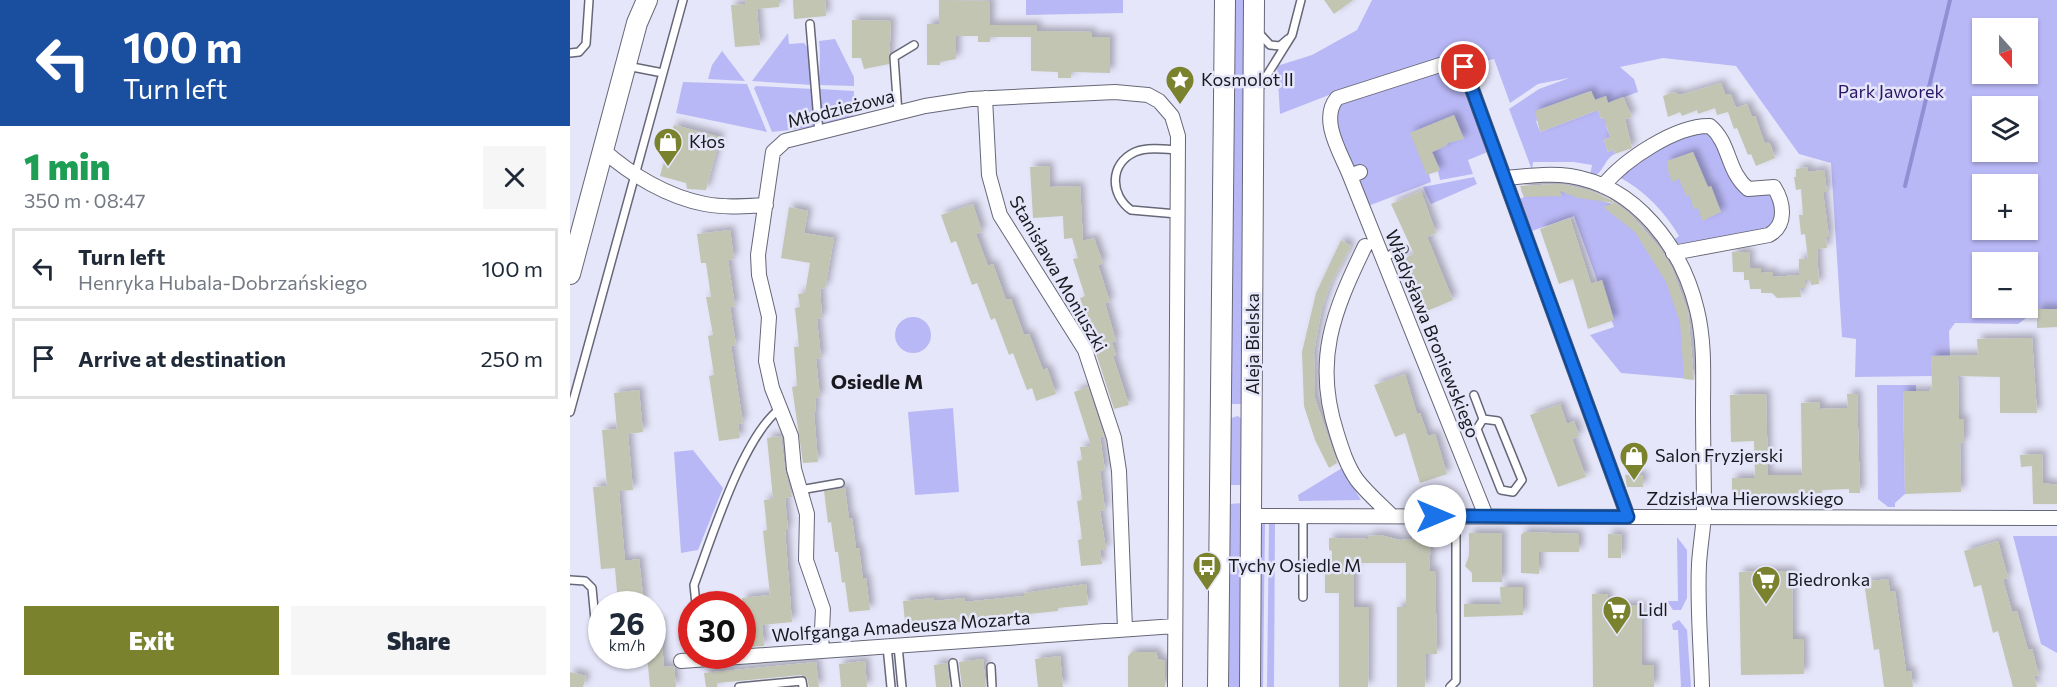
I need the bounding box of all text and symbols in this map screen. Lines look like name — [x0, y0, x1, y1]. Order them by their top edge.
north arrow — [1972, 18, 2038, 84]
map controls — [1972, 18, 2038, 318]
text: 100 m — [123, 20, 243, 72]
icon: left — [24, 24, 102, 102]
pin — [1438, 41, 1489, 92]
icon: arrive — [1447, 50, 1480, 83]
place icon: Kosmolot II — [1164, 64, 1196, 106]
place label: Kosmolot II — [1201, 68, 1294, 90]
text: Turn left — [123, 72, 227, 105]
park label: Park Jaworek — [1838, 80, 1945, 102]
street label: Młodzieżowa — [785, 84, 897, 132]
button: layers — [1972, 96, 2038, 162]
shop icon: Kłos — [652, 126, 684, 168]
place label: Kłos — [689, 130, 725, 152]
text: 1 min — [24, 143, 110, 187]
button: close — [483, 146, 546, 209]
button: + — [1972, 174, 2038, 240]
text: 350 m · 08:47 — [24, 188, 146, 212]
street label: Stanisława Moniuszki — [1005, 192, 1113, 355]
street label: Władysława Broniewskiego — [1381, 226, 1485, 441]
text: Turn left — [78, 243, 165, 270]
icon: left — [27, 252, 60, 285]
button: − — [1972, 252, 2038, 318]
text: 100 m — [481, 255, 543, 282]
text: Henryka Hubala-Dobrzańskiego — [78, 270, 368, 294]
street label: Aleja Bielska — [1241, 293, 1263, 395]
icon: arrive — [27, 342, 60, 375]
text: Arrive at destination — [78, 345, 286, 372]
text: 250 m — [480, 345, 543, 372]
district label: Osiedle M — [831, 369, 923, 393]
shop icon: Salon Fryzjerski — [1618, 440, 1650, 482]
place label: Salon Fryzjerski — [1655, 444, 1783, 466]
position arrow — [1403, 484, 1467, 548]
street label: Zdzisława Hierowskiego — [1646, 487, 1844, 509]
bus stop icon: Tychy Osiedle M — [1191, 550, 1223, 592]
place label: Tychy Osiedle M — [1228, 554, 1361, 576]
supermarket icon: Biedronka — [1750, 564, 1782, 606]
place label: Biedronka — [1787, 568, 1870, 590]
speed limit sign: 30 — [678, 591, 756, 669]
supermarket icon: Lidl — [1601, 594, 1633, 636]
place label: Lidl — [1638, 598, 1668, 620]
text: 26 — [609, 604, 645, 641]
button: Exit — [24, 606, 279, 675]
button: Share — [291, 606, 546, 675]
street label: Wolfganga Amadeusza Mozarta — [771, 606, 1031, 646]
text: km/h — [609, 636, 645, 654]

